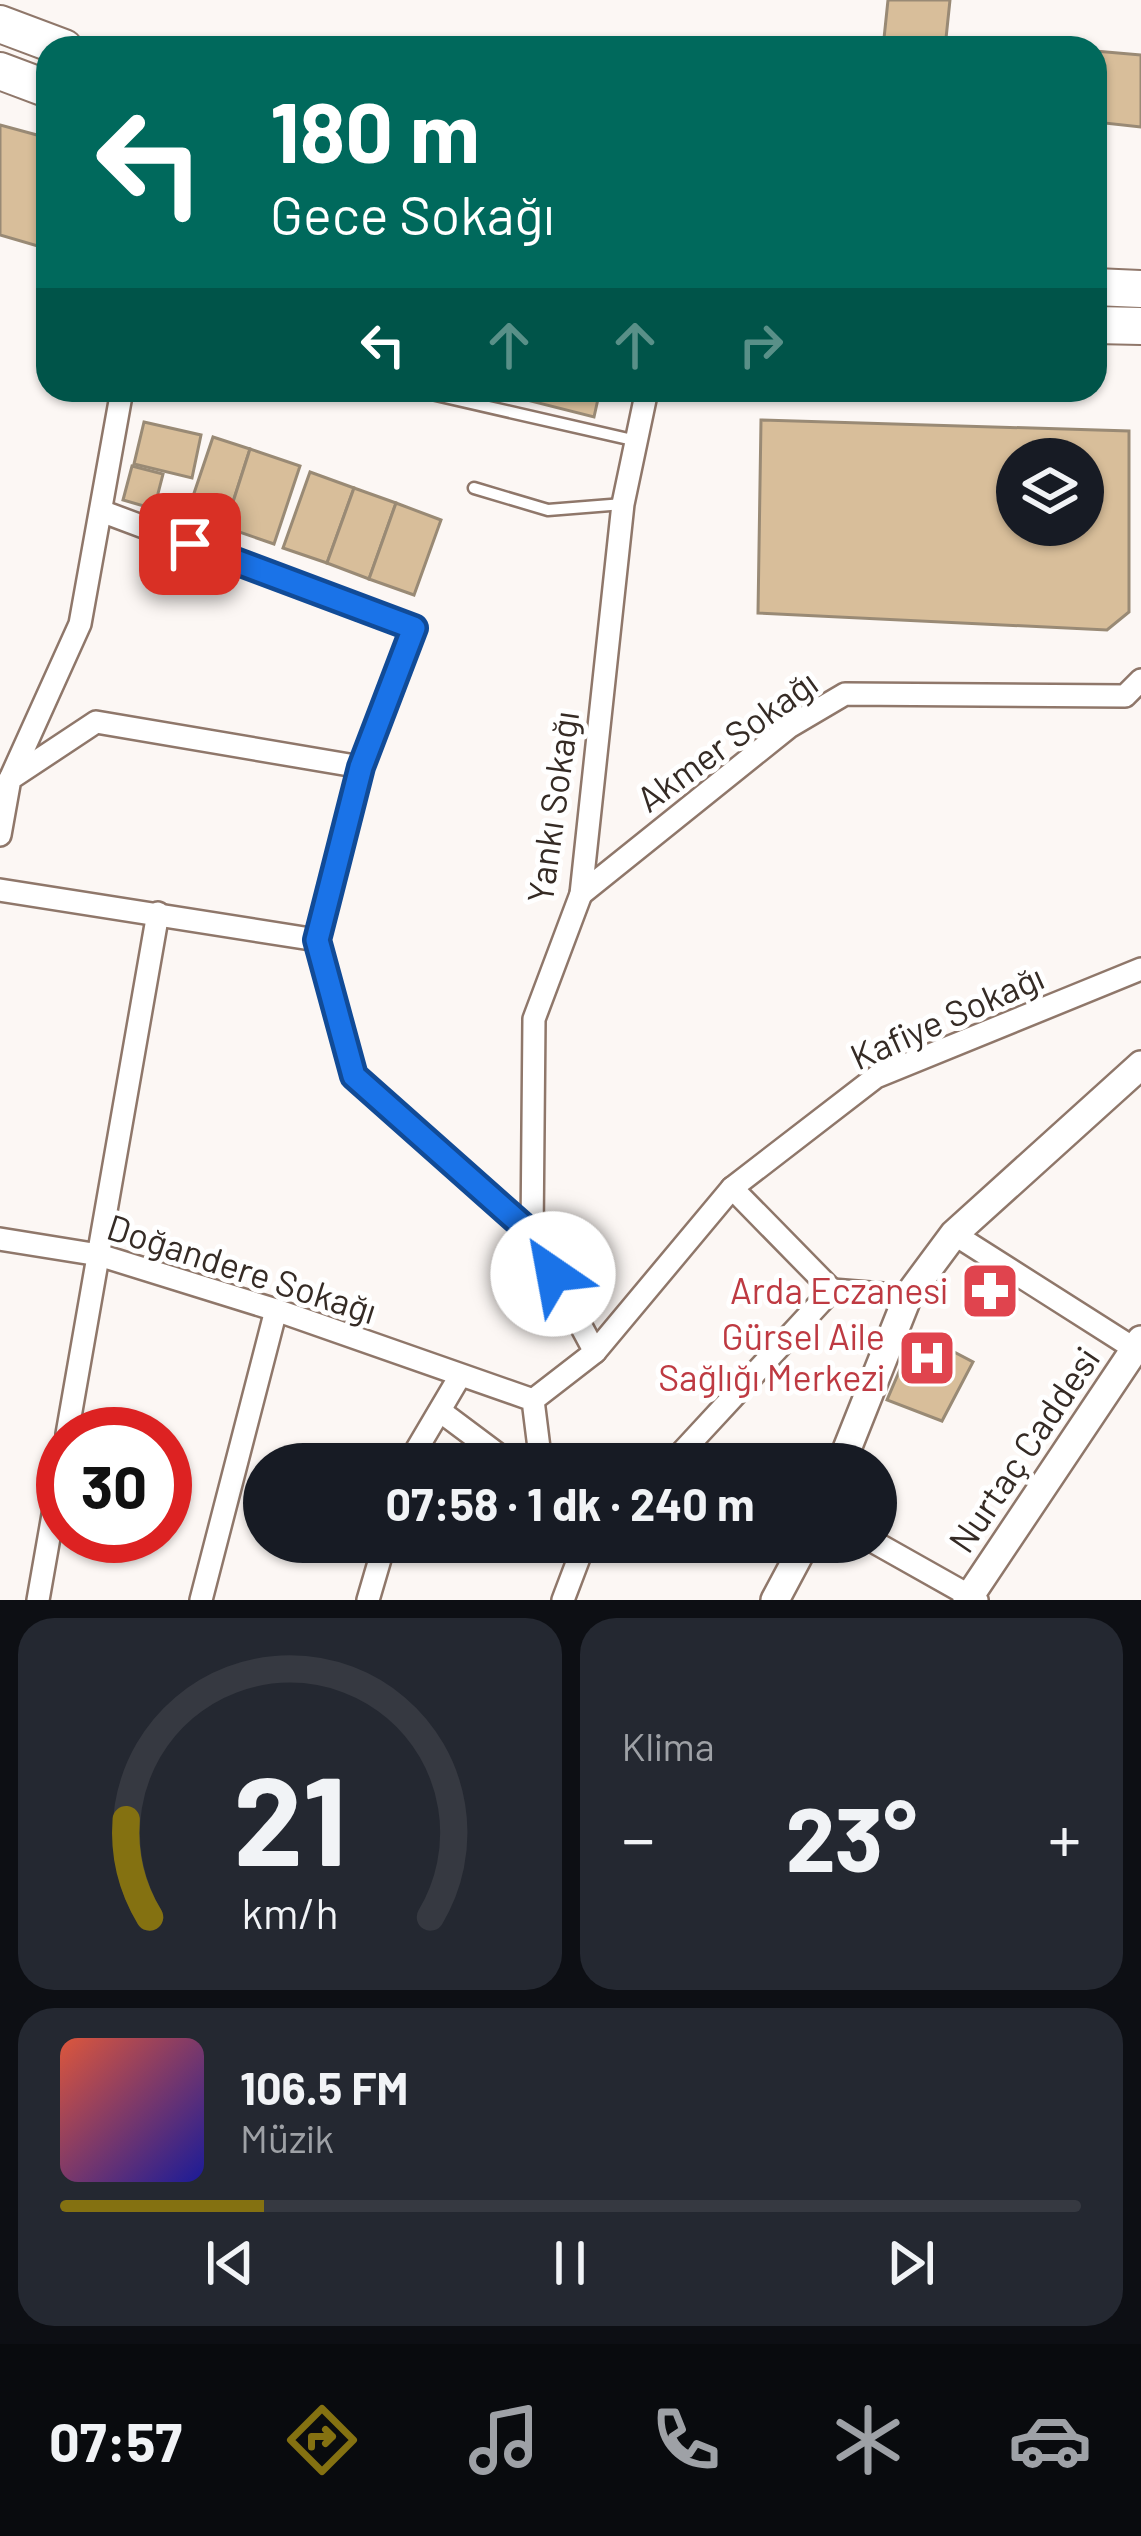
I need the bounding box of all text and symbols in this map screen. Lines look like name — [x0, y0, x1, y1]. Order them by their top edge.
text: 180 m — [270, 79, 480, 180]
icon: left — [72, 84, 228, 240]
text: Gece Sokağı — [270, 181, 555, 246]
icon: left — [350, 312, 416, 378]
icon: ahead — [476, 312, 542, 378]
icon: ahead — [602, 312, 668, 378]
icon: right — [728, 312, 794, 378]
map controls — [996, 438, 1104, 546]
button: layers — [996, 438, 1104, 546]
pin — [139, 493, 241, 595]
icon: arrive — [157, 511, 223, 577]
street label: Akmer Sokağı — [628, 660, 825, 820]
street label: Yankı Sokağı — [517, 708, 586, 905]
street label: Kafiye Sokağı — [843, 954, 1050, 1077]
street label: Doğandere Sokağı — [102, 1204, 382, 1331]
position arrow — [490, 1211, 616, 1337]
pharmacy icon: Arda Eczanesi — [959, 1260, 1021, 1322]
place label: Arda Eczanesi — [730, 1268, 948, 1311]
place label: Gürsel Aile Sağlığı Merkezi — [658, 1314, 885, 1398]
hospital icon: Gürsel Aile Sağlığı Merkezi — [896, 1327, 958, 1389]
street label: Nurtaç Caddesi — [938, 1339, 1107, 1560]
speed limit sign: 30 — [36, 1407, 192, 1563]
text: 07:58 · 1 dk · 240 m — [385, 1476, 755, 1530]
text: Klima — [622, 1722, 715, 1769]
text: 21 — [233, 1741, 346, 1891]
text: 23° — [785, 1782, 917, 1890]
text: − — [622, 1797, 655, 1876]
text: + — [1048, 1797, 1081, 1876]
text: km/h — [241, 1886, 338, 1938]
text: 106.5 FM — [240, 2060, 409, 2114]
text: Müzik — [240, 2114, 334, 2161]
icon: previous — [197, 2230, 263, 2296]
icon: pause — [537, 2230, 603, 2296]
icon: next — [878, 2230, 944, 2296]
icon: directions — [280, 2398, 364, 2482]
icon: music — [462, 2398, 546, 2482]
icon: phone — [644, 2398, 728, 2482]
icon: climate — [826, 2398, 910, 2482]
icon: car — [1008, 2398, 1092, 2482]
text: 07:57 — [49, 2408, 182, 2473]

